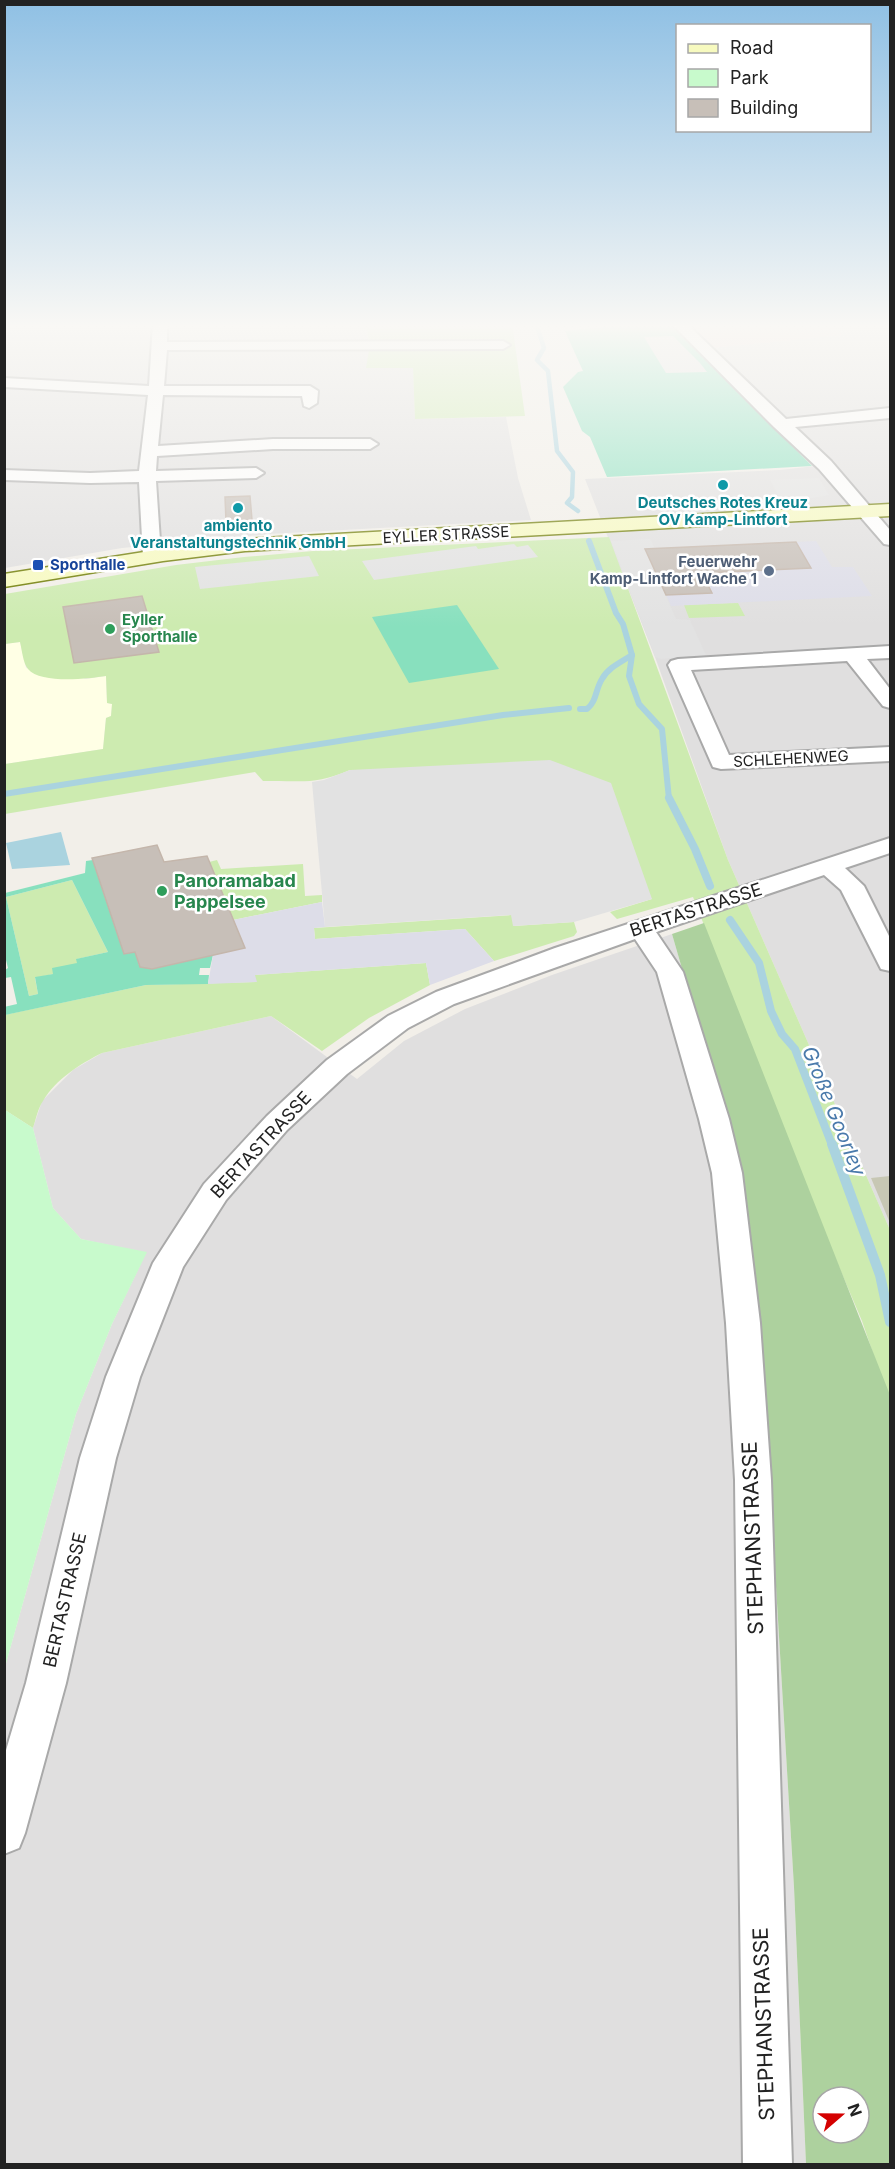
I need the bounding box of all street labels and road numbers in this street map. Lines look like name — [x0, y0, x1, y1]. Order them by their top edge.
street label: EYLLER STRASSE — [382, 522, 510, 547]
street label: SCHLEHENWEG — [733, 746, 849, 771]
street label: BERTASTRASSE — [627, 878, 765, 941]
street label: BERTASTRASSE — [206, 1087, 315, 1202]
street label: STEPHANSTRASSE — [737, 1441, 768, 1635]
street label: BERTASTRASSE — [39, 1530, 90, 1669]
street label: STEPHANSTRASSE — [748, 1927, 779, 2121]

